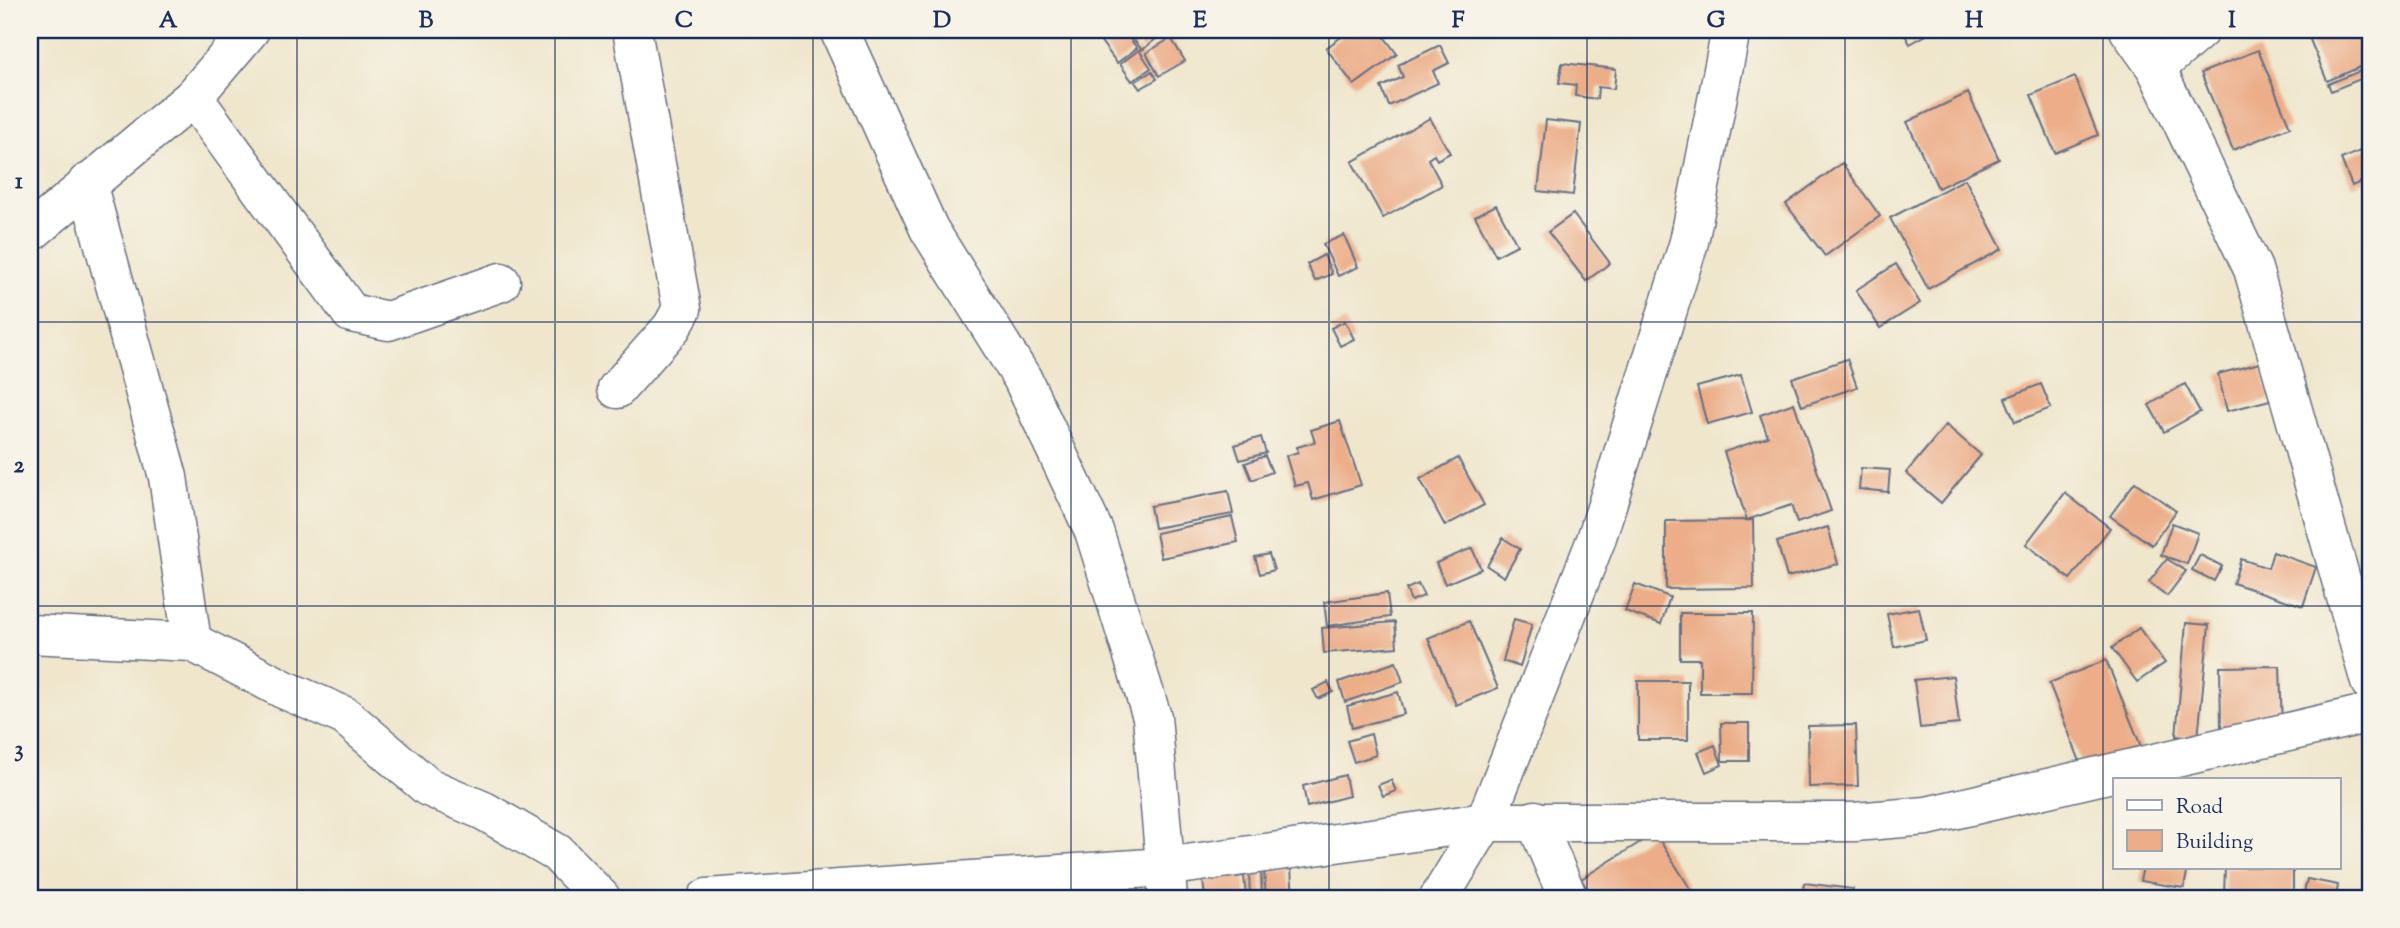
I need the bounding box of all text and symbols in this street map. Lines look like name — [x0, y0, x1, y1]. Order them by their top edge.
text: A — [159, 5, 178, 38]
text: B — [419, 5, 434, 38]
text: C — [675, 5, 693, 38]
text: D — [933, 5, 951, 38]
text: E — [1193, 5, 1207, 38]
text: F — [1452, 5, 1465, 38]
text: G — [1707, 5, 1726, 38]
text: H — [1965, 5, 1984, 38]
text: I — [2228, 5, 2236, 38]
text: 1 — [15, 166, 23, 199]
text: 2 — [14, 450, 25, 483]
text: 3 — [14, 734, 24, 767]
legend — [2113, 778, 2340, 869]
text: Road — [2176, 793, 2223, 823]
text: Building — [2176, 828, 2253, 858]

